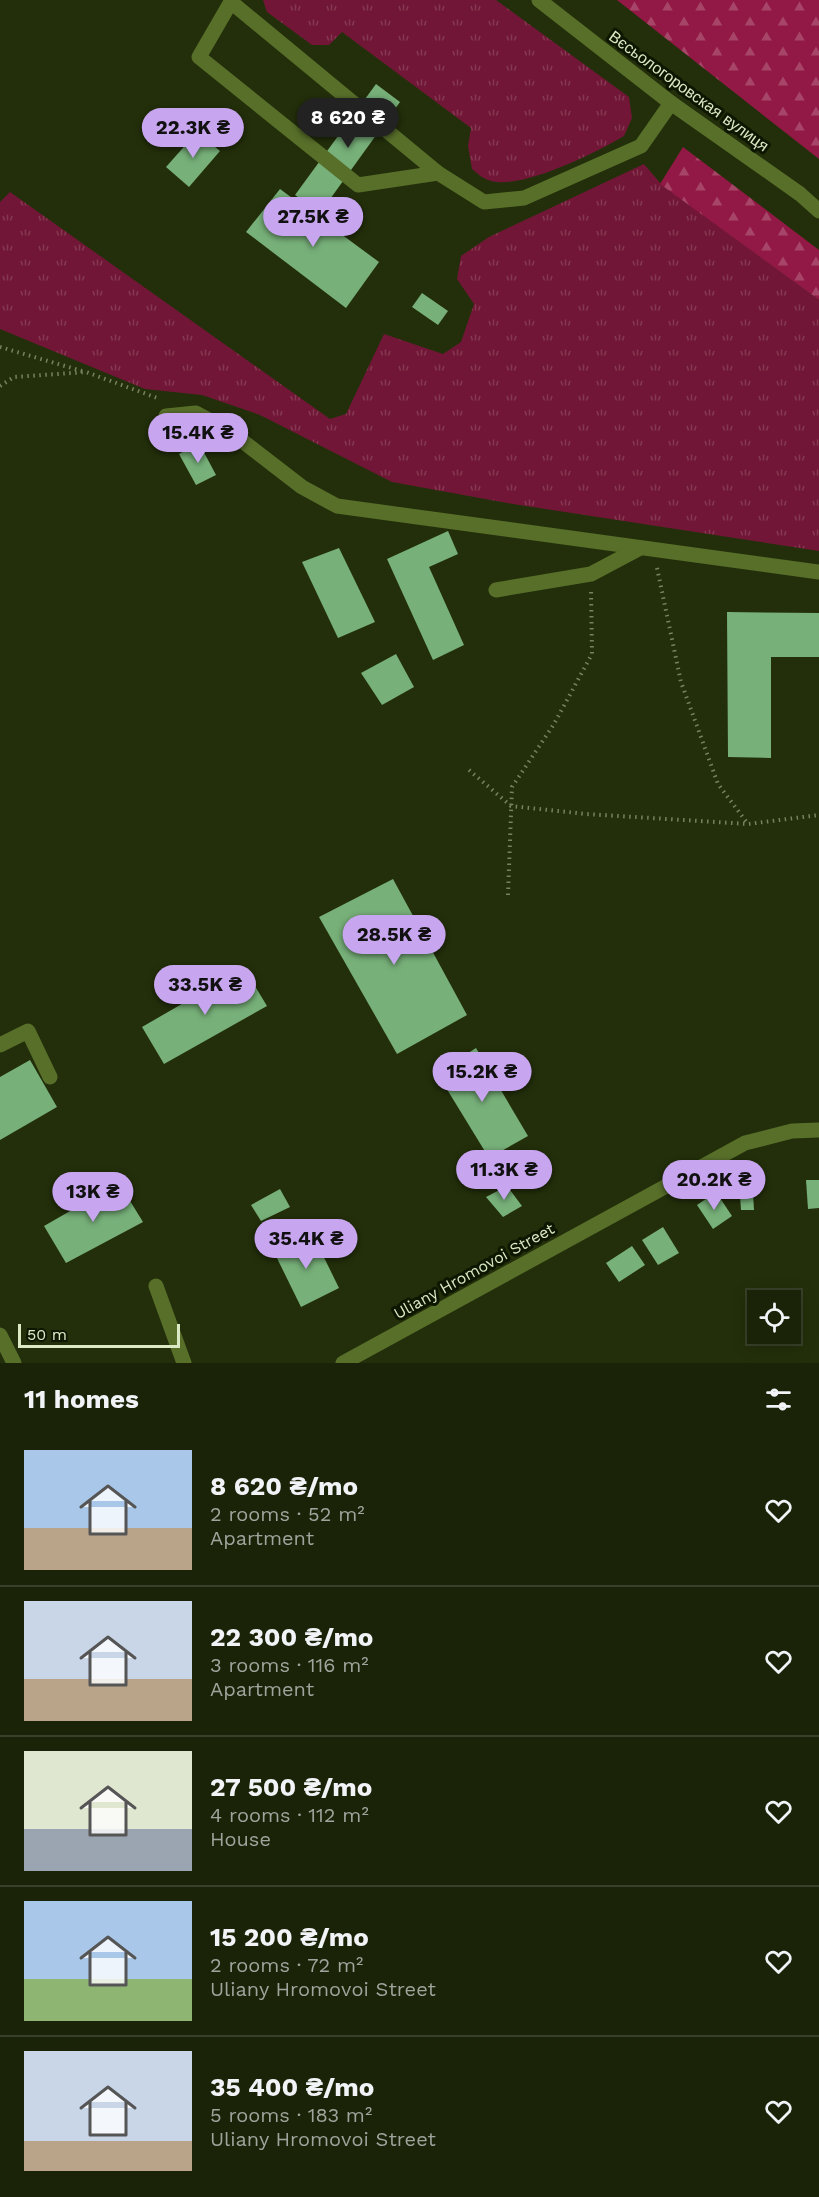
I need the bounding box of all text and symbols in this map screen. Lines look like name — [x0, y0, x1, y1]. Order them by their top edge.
street label: Вєсьологоровская вулиця — [605, 27, 773, 155]
pin: 8 620 ₴ — [293, 98, 403, 149]
text: 8 620 ₴ — [311, 105, 385, 129]
pin: 22.3K ₴ — [138, 108, 248, 159]
text: 22.3K ₴ — [156, 115, 230, 139]
pin: 27.5K ₴ — [258, 197, 368, 248]
text: 27.5K ₴ — [277, 204, 349, 228]
pin: 15.4K ₴ — [143, 413, 253, 464]
text: 15.4K ₴ — [162, 420, 234, 444]
pin: 28.5K ₴ — [339, 915, 449, 966]
text: 28.5K ₴ — [357, 922, 431, 946]
pin: 33.5K ₴ — [150, 965, 260, 1016]
text: 33.5K ₴ — [168, 972, 242, 996]
pin: 15.2K ₴ — [427, 1052, 537, 1103]
text: 15.2K ₴ — [447, 1059, 517, 1083]
pin: 11.3K ₴ — [449, 1150, 559, 1201]
text: 11.3K ₴ — [470, 1157, 538, 1181]
pin: 20.2K ₴ — [659, 1160, 769, 1211]
text: 20.2K ₴ — [676, 1167, 752, 1191]
pin: 13K ₴ — [51, 1172, 135, 1223]
text: 13K ₴ — [66, 1179, 120, 1203]
pin: 35.4K ₴ — [251, 1219, 361, 1270]
street label: Uliany Hromovoi Street — [390, 1219, 558, 1323]
text: 35.4K ₴ — [269, 1226, 343, 1250]
map controls — [747, 1290, 801, 1344]
button: locate — [747, 1290, 801, 1344]
scale bar — [18, 1321, 180, 1348]
text: 50 m — [27, 1325, 67, 1344]
icon: filters — [762, 1383, 795, 1416]
text: 11 homes — [24, 1384, 139, 1414]
text: 8 620 ₴/mo — [210, 1471, 358, 1501]
icon: home — [72, 1474, 144, 1546]
icon: heart — [762, 1494, 795, 1527]
text: 2 rooms · 52 m² — [210, 1502, 365, 1526]
text: Apartment — [210, 1526, 314, 1550]
text: 22 300 ₴/mo — [210, 1622, 373, 1652]
icon: home — [72, 1625, 144, 1697]
icon: heart — [762, 1645, 795, 1678]
text: 3 rooms · 116 m² — [210, 1653, 369, 1677]
text: Apartment — [210, 1677, 314, 1701]
text: 27 500 ₴/mo — [210, 1772, 372, 1802]
icon: home — [72, 1775, 144, 1847]
icon: heart — [762, 1795, 795, 1828]
text: 4 rooms · 112 m² — [210, 1803, 369, 1827]
text: House — [210, 1827, 271, 1851]
text: 15 200 ₴/mo — [210, 1922, 369, 1952]
icon: home — [72, 1925, 144, 1997]
icon: heart — [762, 1945, 795, 1978]
text: 2 rooms · 72 m² — [210, 1953, 363, 1977]
text: Uliany Hromovoi Street — [210, 1977, 436, 2001]
text: 35 400 ₴/mo — [210, 2072, 374, 2102]
icon: home — [72, 2075, 144, 2147]
icon: heart — [762, 2095, 795, 2128]
text: 5 rooms · 183 m² — [210, 2103, 372, 2127]
text: Uliany Hromovoi Street — [210, 2127, 436, 2151]

